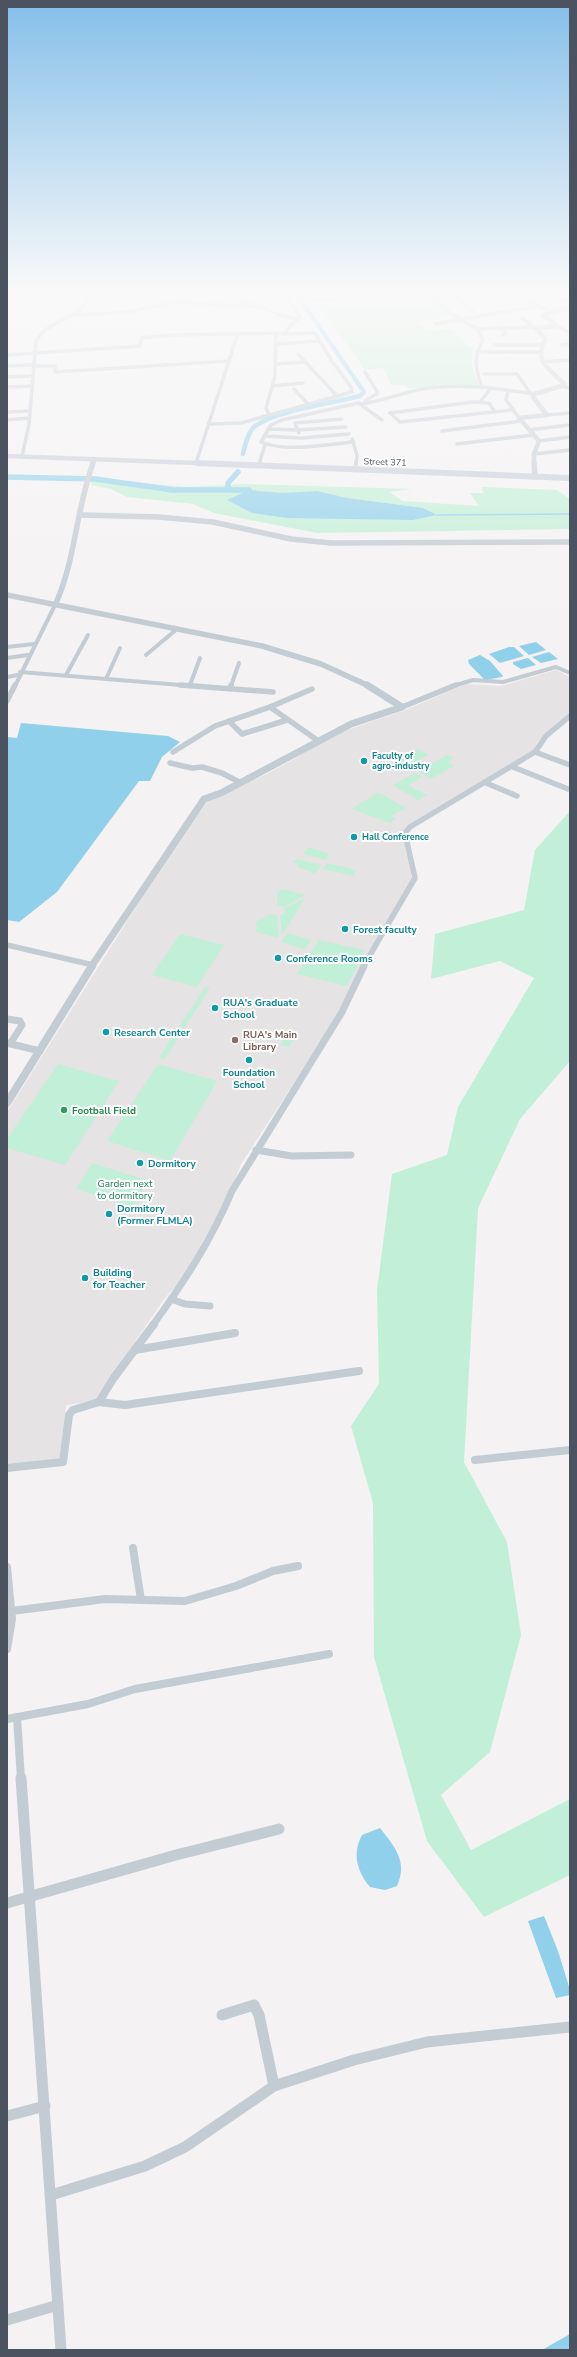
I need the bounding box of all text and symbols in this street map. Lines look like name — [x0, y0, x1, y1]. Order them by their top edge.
street label: Street 371 — [363, 455, 407, 469]
place label: Faculty of agro-industry — [372, 750, 430, 772]
marker: Faculty of agro-industry — [359, 756, 369, 766]
place label: Hall Conference — [362, 831, 429, 843]
marker: Hall Conference — [349, 832, 359, 842]
place label: Forest faculty — [353, 923, 417, 937]
marker: Forest faculty — [340, 924, 350, 934]
place label: Conference Rooms — [286, 952, 373, 966]
marker: Conference Rooms — [273, 953, 283, 963]
place label: RUA's Graduate School — [223, 996, 298, 1022]
marker: RUA's Graduate School — [210, 1003, 220, 1013]
place label: Research Center — [114, 1026, 190, 1040]
marker: Research Center — [101, 1027, 111, 1037]
place label: RUA's Main Library — [243, 1028, 297, 1054]
marker: RUA's Main Library — [230, 1035, 240, 1045]
marker: Foundation School — [244, 1055, 254, 1065]
place label: Foundation School — [223, 1066, 275, 1092]
place label: Football Field — [72, 1104, 136, 1118]
marker: Football Field — [59, 1105, 69, 1115]
place label: Dormitory — [148, 1157, 196, 1171]
marker: Dormitory — [135, 1158, 145, 1168]
park label: Garden next to dormitory — [97, 1177, 154, 1203]
place label: Dormitory (Former FLMLA) — [117, 1202, 193, 1228]
marker: Dormitory (Former FLMLA) — [104, 1209, 114, 1219]
place label: Building for Teacher — [93, 1266, 145, 1292]
marker: Building for Teacher — [80, 1273, 90, 1283]

